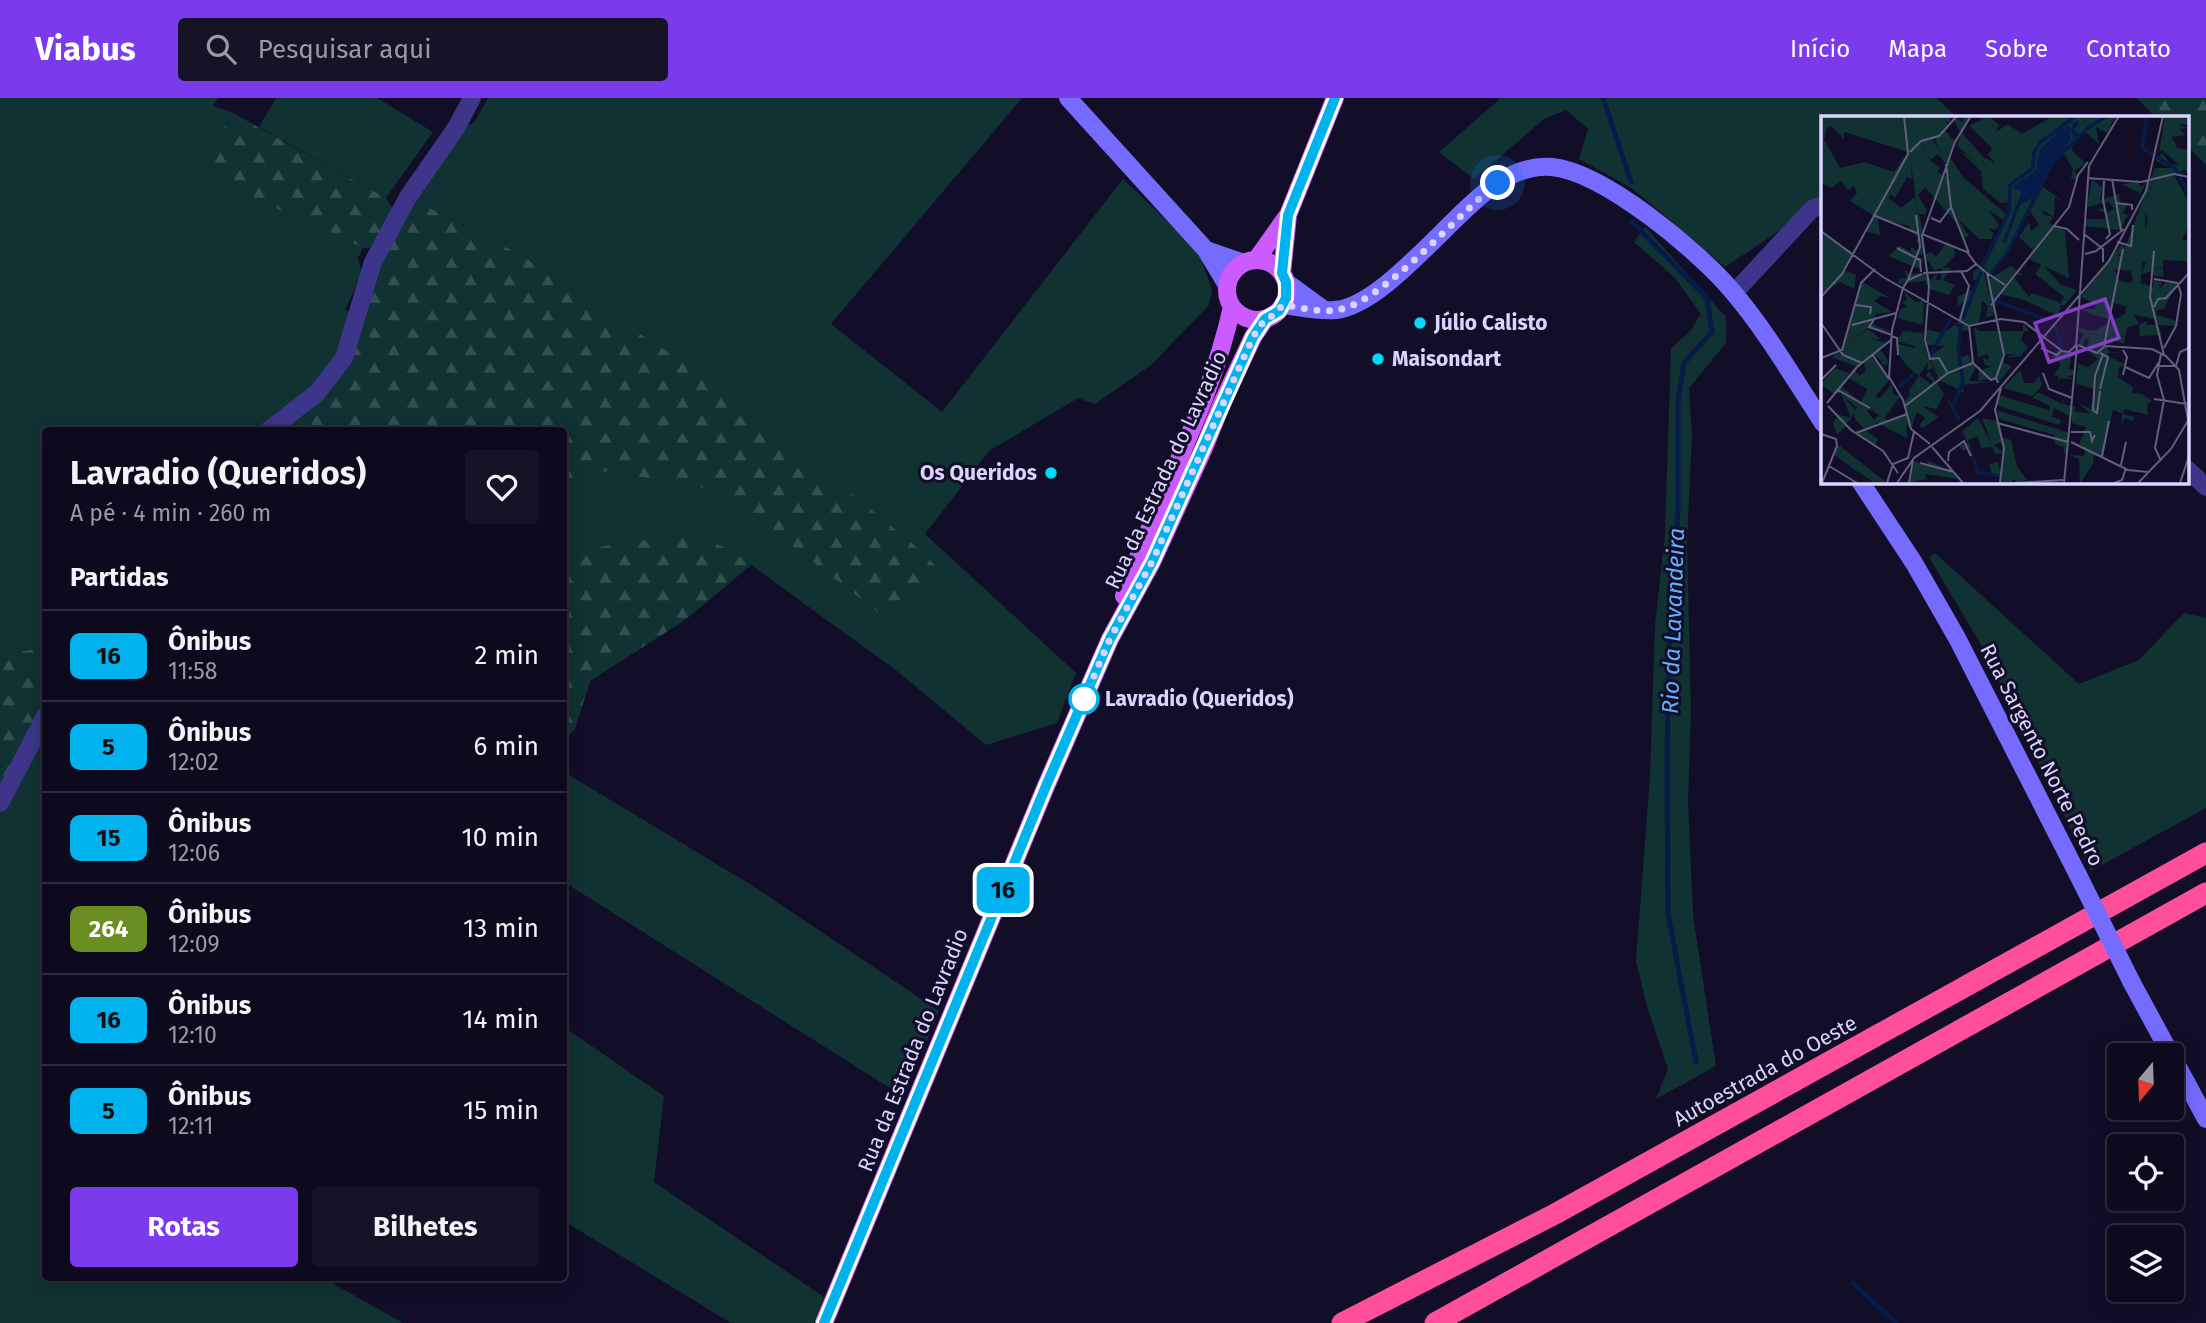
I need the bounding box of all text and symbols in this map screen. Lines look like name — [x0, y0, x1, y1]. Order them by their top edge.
search box — [178, 18, 668, 81]
text: Viabus — [35, 29, 136, 69]
icon: search — [202, 30, 240, 68]
text: Pesquisar aqui — [258, 34, 431, 65]
text: Início — [1790, 35, 1850, 63]
text: Mapa — [1888, 35, 1947, 63]
text: Sobre — [1985, 35, 2048, 63]
text: Contato — [2086, 35, 2171, 63]
inset map — [1821, 116, 2188, 483]
your location — [1480, 165, 1515, 200]
place label: Júlio Calisto — [1433, 310, 1548, 336]
marker: Júlio Calisto — [1412, 315, 1428, 331]
place label: Maisondart — [1392, 346, 1502, 372]
street label: Rua da Estrada do Lavradio — [1099, 347, 1233, 593]
marker: Maisondart — [1370, 351, 1386, 367]
button: heart — [465, 450, 539, 524]
text: Lavradio (Queridos) — [70, 453, 366, 493]
place label: Os Queridos — [920, 460, 1037, 486]
marker: Os Queridos — [1043, 465, 1059, 481]
text: A pé · 4 min · 260 m — [70, 499, 271, 527]
water label: Rio da Lavandeira — [1656, 527, 1690, 715]
text: Partidas — [70, 562, 168, 593]
text: Ônibus — [168, 626, 251, 657]
street label: Rua Sargento Norte Pedro — [1975, 639, 2109, 871]
text: 2 min — [474, 640, 539, 671]
text: 16 — [96, 642, 121, 670]
text: 11:58 — [168, 657, 217, 685]
marker: Lavradio (Queridos) — [1069, 684, 1099, 714]
place label: Lavradio (Queridos) — [1105, 686, 1294, 712]
text: Ônibus — [168, 717, 251, 748]
text: 6 min — [473, 731, 539, 762]
text: 5 — [102, 733, 115, 761]
text: 12:02 — [168, 748, 219, 776]
text: Ônibus — [168, 808, 251, 839]
text: 10 min — [461, 822, 539, 853]
text: 15 — [97, 824, 121, 852]
text: 12:06 — [168, 839, 220, 867]
line badge: 16 — [972, 867, 1034, 913]
text: 16 — [991, 876, 1015, 904]
text: Ônibus — [168, 899, 251, 930]
text: 13 min — [463, 913, 539, 944]
text: 264 — [89, 915, 128, 943]
street label: Rua da Estrada do Lavradio — [852, 925, 974, 1175]
text: 12:09 — [168, 930, 220, 958]
text: Ônibus — [168, 990, 251, 1021]
text: 14 min — [462, 1004, 539, 1035]
text: 16 — [96, 1006, 121, 1034]
street label: Autoestrada do Oeste — [1669, 1010, 1861, 1132]
text: 12:10 — [168, 1021, 217, 1049]
north arrow — [2107, 1043, 2184, 1120]
map controls — [2107, 1043, 2184, 1302]
text: Ônibus — [168, 1081, 251, 1112]
text: 15 min — [463, 1095, 539, 1126]
text: 5 — [102, 1097, 115, 1125]
text: 12:11 — [168, 1112, 214, 1140]
button: locate — [2107, 1134, 2184, 1211]
button: Rotas — [70, 1187, 298, 1267]
button: Bilhetes — [312, 1187, 539, 1267]
button: layers — [2107, 1225, 2184, 1302]

